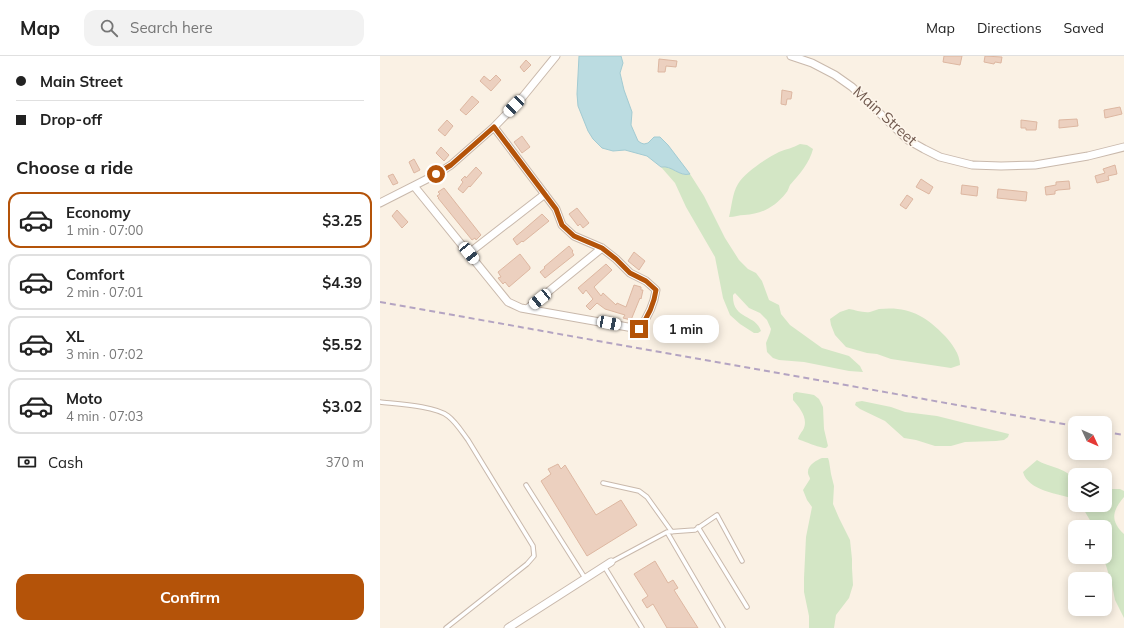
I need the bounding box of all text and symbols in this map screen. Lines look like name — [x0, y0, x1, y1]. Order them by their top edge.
search box — [84, 10, 364, 46]
text: Map — [20, 16, 60, 40]
icon: search — [98, 17, 120, 39]
text: Search here — [130, 18, 213, 37]
text: Map — [926, 19, 955, 37]
text: Directions — [977, 19, 1042, 37]
text: Saved — [1064, 19, 1104, 37]
text: Main Street — [40, 72, 123, 91]
street label: Main Street — [849, 82, 921, 149]
car — [501, 93, 527, 119]
text: Drop-off — [40, 110, 102, 129]
text: Choose a ride — [16, 156, 133, 179]
route start — [427, 165, 445, 183]
icon: car — [18, 202, 54, 238]
text: Economy — [66, 203, 131, 222]
text: $3.25 — [322, 211, 362, 230]
text: 1 min · 07:00 — [66, 222, 143, 238]
car — [457, 240, 481, 266]
icon: car — [18, 264, 54, 300]
text: Comfort — [66, 265, 124, 284]
text: $4.39 — [322, 273, 362, 292]
text: 2 min · 07:01 — [66, 284, 143, 300]
car — [527, 287, 553, 311]
car — [596, 315, 622, 331]
callout: 1 min — [653, 315, 719, 343]
route end — [630, 320, 648, 338]
text: 1 min — [669, 321, 703, 337]
icon: car — [18, 326, 54, 362]
text: XL — [66, 327, 84, 346]
text: $5.52 — [322, 335, 362, 354]
text: 3 min · 07:02 — [66, 346, 143, 362]
icon: car — [18, 388, 54, 424]
text: Moto — [66, 389, 102, 408]
text: $3.02 — [322, 397, 362, 416]
text: 4 min · 07:03 — [66, 408, 143, 424]
north arrow — [1068, 416, 1112, 460]
map controls — [1068, 416, 1112, 616]
icon: cash — [16, 451, 38, 473]
text: Cash — [48, 453, 83, 472]
text: 370 m — [326, 454, 364, 470]
button: layers — [1068, 468, 1112, 512]
button: + — [1068, 520, 1112, 564]
button: − — [1068, 572, 1112, 616]
button: Confirm — [16, 574, 364, 620]

